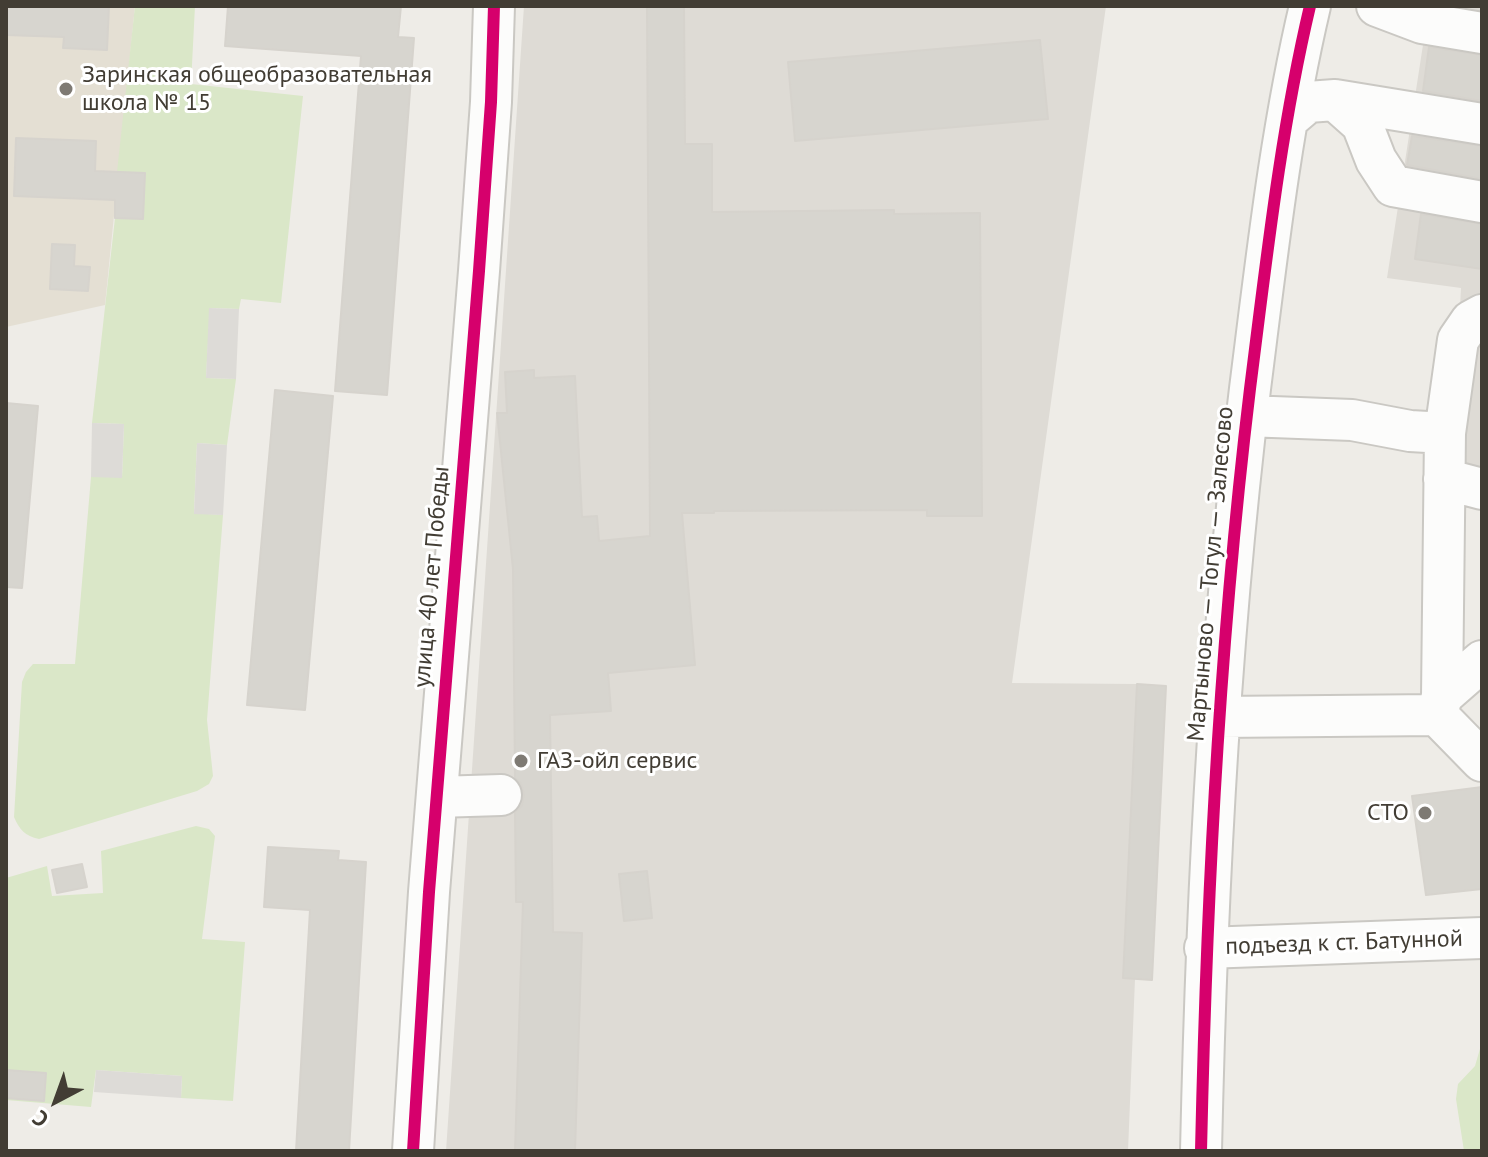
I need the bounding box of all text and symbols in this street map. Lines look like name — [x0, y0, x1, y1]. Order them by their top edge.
place label: Заринская общеобразовательная школа № 15 — [82, 61, 432, 117]
marker: Заринская общеобразовательная школа № 15 — [57, 80, 75, 98]
street label: Мартыново — Тогул — Залесово — [1182, 405, 1240, 743]
street label: улица 40 лет Победы — [408, 465, 456, 689]
place label: ГАЗ-ойл сервис — [537, 747, 697, 775]
marker: ГАЗ-ойл сервис — [512, 752, 530, 770]
place label: СТО — [1367, 799, 1409, 827]
marker: СТО — [1416, 804, 1434, 822]
street label: подъезд к ст. Батунной — [1225, 924, 1463, 962]
north arrow — [16, 1061, 96, 1141]
text: С — [26, 1105, 54, 1134]

